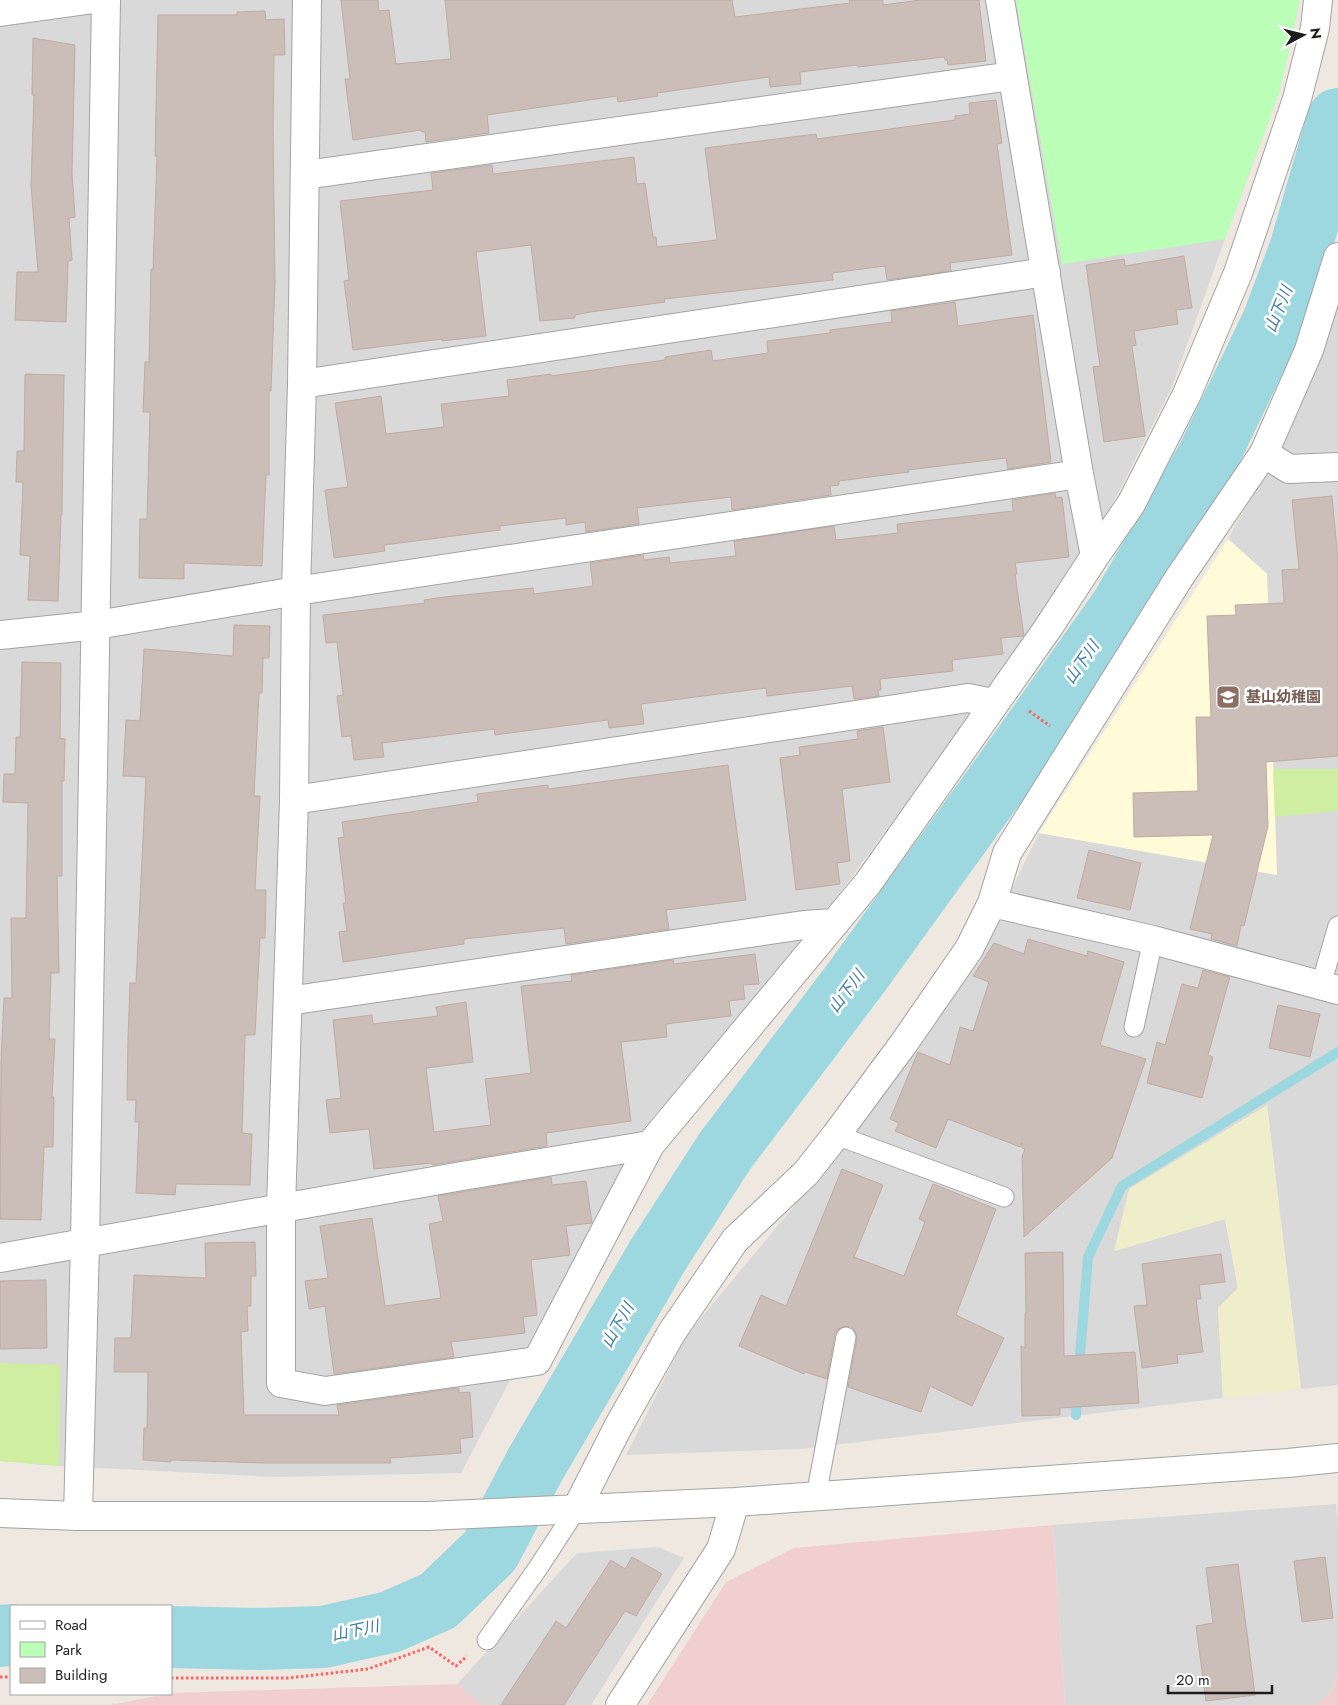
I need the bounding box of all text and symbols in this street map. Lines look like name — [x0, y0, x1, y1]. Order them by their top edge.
north arrow — [1278, 10, 1328, 60]
text: N — [1305, 27, 1327, 40]
water label: 山下川 — [1259, 281, 1299, 336]
water label: 山下川 — [1058, 634, 1106, 689]
school or university icon: 基山幼稚園 — [1215, 684, 1241, 710]
place label: 基山幼稚園 — [1246, 686, 1321, 708]
water label: 山下川 — [823, 964, 871, 1017]
water label: 山下川 — [595, 1297, 640, 1352]
legend — [10, 1605, 172, 1695]
text: Road — [55, 1614, 87, 1636]
water label: 山下川 — [329, 1614, 383, 1647]
text: Park — [55, 1639, 82, 1661]
scale bar — [1168, 1662, 1272, 1694]
text: Building — [55, 1664, 107, 1686]
text: 20 m — [1176, 1669, 1210, 1691]

